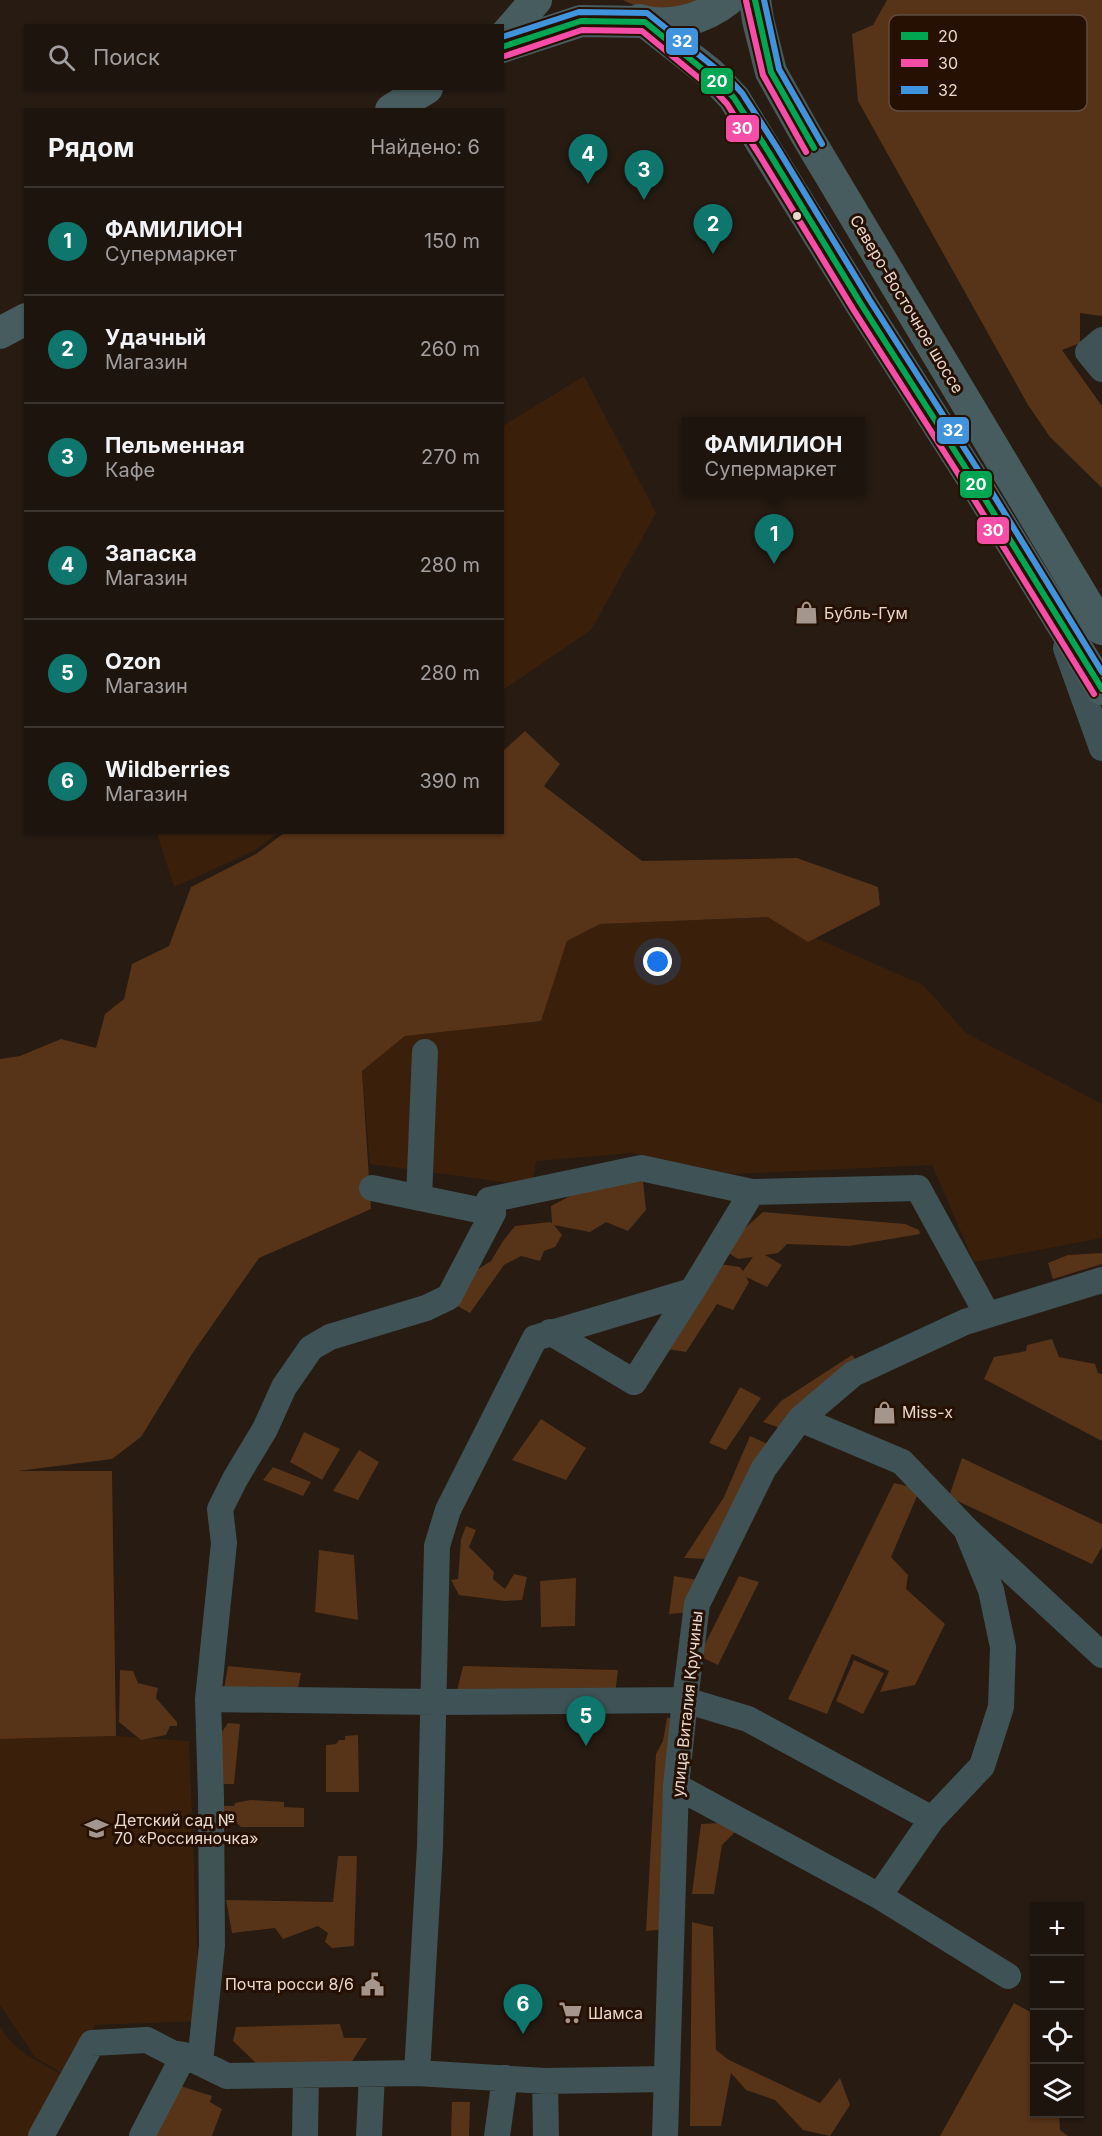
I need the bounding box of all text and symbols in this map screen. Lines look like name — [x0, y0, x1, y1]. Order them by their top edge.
legend — [889, 15, 1087, 111]
search box — [24, 24, 504, 90]
text: 20 — [938, 26, 958, 46]
line badge: 32 — [665, 27, 699, 56]
text: 32 — [672, 31, 692, 51]
icon: search — [45, 41, 78, 74]
text: Поиск — [93, 44, 160, 70]
text: 30 — [938, 53, 958, 73]
line badge: 20 — [700, 67, 734, 95]
text: 20 — [707, 71, 728, 91]
text: 32 — [938, 80, 958, 100]
line badge: 30 — [725, 114, 760, 143]
text: 30 — [731, 118, 753, 138]
text: Рядом — [48, 132, 134, 163]
pin: 4 — [568, 134, 608, 184]
text: Найдено: 6 — [370, 135, 480, 159]
pin: 3 — [624, 150, 664, 200]
pin: 2 — [694, 204, 732, 254]
unlabelled marker — [791, 210, 803, 222]
street label: Северо-Восточное шоссе — [846, 211, 968, 397]
text: ФАМИЛИОН — [105, 216, 243, 242]
text: 1 — [63, 229, 72, 253]
text: 150 m — [424, 229, 480, 253]
text: Супермаркет — [105, 242, 237, 266]
text: Удачный — [105, 324, 206, 350]
text: 2 — [61, 337, 74, 361]
text: 260 m — [420, 337, 480, 361]
text: Магазин — [105, 350, 188, 374]
line badge: 32 — [936, 416, 970, 445]
popup — [682, 417, 865, 495]
text: 32 — [943, 420, 963, 440]
text: ФАМИЛИОН — [705, 431, 842, 457]
text: Пельменная — [105, 432, 245, 458]
text: 3 — [61, 445, 74, 469]
text: 270 m — [421, 445, 480, 469]
text: Супермаркет — [705, 457, 836, 481]
text: Кафе — [105, 458, 155, 482]
line badge: 20 — [959, 470, 993, 499]
text: 20 — [966, 474, 987, 494]
pin: 1 — [754, 514, 794, 564]
line badge: 30 — [976, 516, 1010, 545]
text: 30 — [982, 520, 1004, 540]
text: Запаска — [105, 540, 197, 566]
text: 4 — [61, 553, 74, 577]
text: 280 m — [420, 553, 480, 577]
text: Магазин — [105, 566, 188, 590]
shop icon: Бубль-Гум — [793, 600, 819, 626]
place label: Бубль-Гум — [824, 603, 908, 623]
text: Ozon — [105, 648, 161, 674]
text: 5 — [61, 661, 74, 685]
text: 280 m — [420, 661, 480, 685]
text: Магазин — [105, 674, 188, 698]
text: Wildberries — [105, 756, 230, 782]
text: 6 — [61, 769, 74, 793]
text: 390 m — [419, 769, 480, 793]
text: Магазин — [105, 782, 188, 806]
your location — [643, 947, 672, 976]
shop icon: Miss-x — [871, 1399, 897, 1425]
place label: Miss-x — [902, 1402, 953, 1422]
street label: улица Виталия Кручины — [667, 1610, 707, 1798]
pin: 5 — [566, 1696, 606, 1746]
place label: Детский сад № 70 «Россияночка» — [114, 1810, 258, 1848]
school or university icon: Детский сад № 70 «Россияночка» — [83, 1816, 109, 1842]
map controls — [1030, 1902, 1084, 2118]
button: + — [1030, 1902, 1084, 1956]
button: − — [1030, 1956, 1084, 2010]
public building icon: Почта росси 8/6 — [359, 1971, 385, 1997]
place label: Почта росси 8/6 — [225, 1974, 354, 1994]
pin: 6 — [504, 1984, 542, 2034]
supermarket icon: Шамса — [557, 2000, 583, 2026]
place label: Шамса — [588, 2003, 643, 2023]
button: locate — [1030, 2010, 1084, 2064]
button: layers — [1030, 2064, 1084, 2118]

